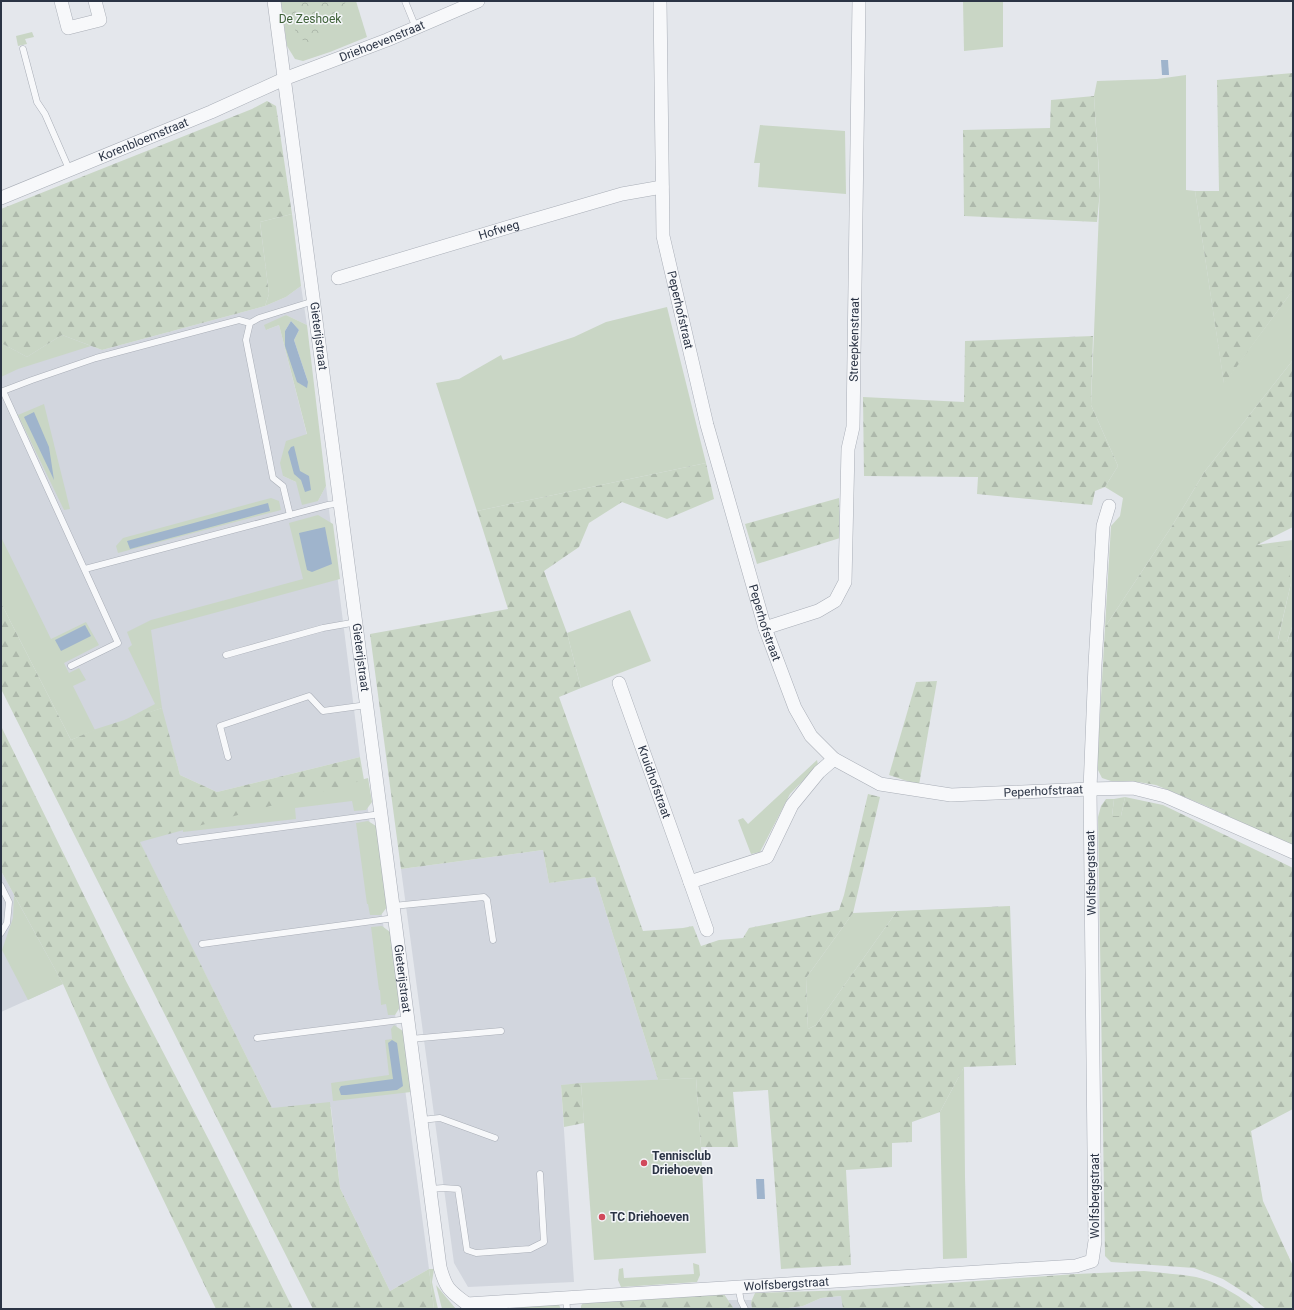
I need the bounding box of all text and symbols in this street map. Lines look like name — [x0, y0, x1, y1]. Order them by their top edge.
park label: De Zeshoek — [279, 12, 342, 26]
street label: Driehoevenstraat — [337, 18, 427, 64]
street label: Korenbloemstraat — [97, 115, 190, 164]
street label: Hofweg — [477, 217, 521, 243]
street label: Peperhofstraat — [664, 270, 696, 350]
street label: Streepkenstraat — [847, 297, 862, 382]
street label: Gieterijstraat — [307, 301, 330, 371]
street label: Peperhofstraat — [746, 583, 784, 663]
street label: Gieterijstraat — [349, 622, 372, 692]
street label: Kruidhofstraat — [635, 743, 674, 820]
street label: Peperhofstraat — [1003, 782, 1083, 800]
street label: Wolfsbergstraat — [1083, 830, 1099, 916]
street label: Gieterijstraat — [391, 944, 414, 1014]
place label: Tennisclub Driehoeven — [652, 1149, 713, 1177]
street label: Wolfsbergstraat — [1088, 1153, 1102, 1239]
marker: Tennisclub Driehoeven — [639, 1158, 649, 1168]
place label: TC Driehoeven — [610, 1210, 689, 1224]
marker: TC Driehoeven — [597, 1212, 607, 1222]
street label: Wolfsbergstraat — [743, 1275, 830, 1294]

